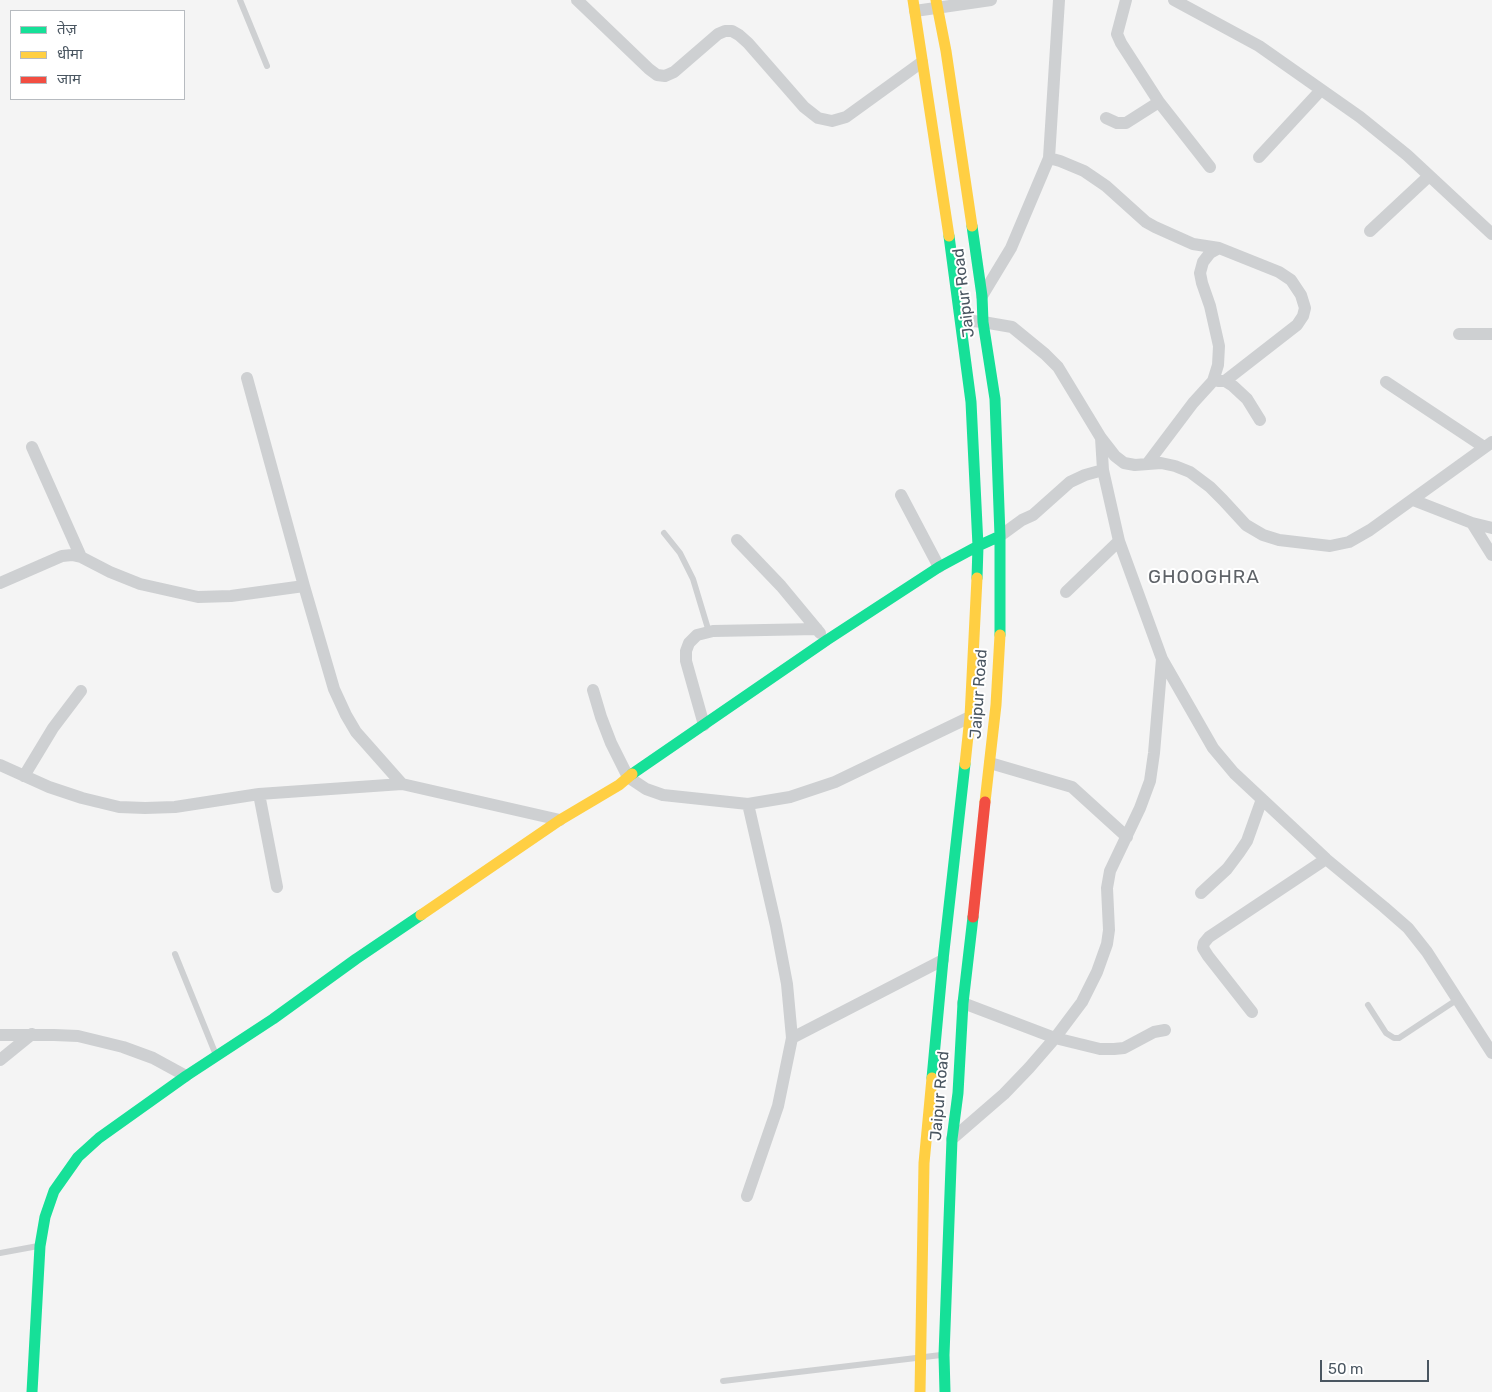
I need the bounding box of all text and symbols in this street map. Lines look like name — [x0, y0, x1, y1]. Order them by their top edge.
legend — [10, 10, 185, 100]
text: तेज़ — [57, 20, 77, 38]
text: धीमा — [57, 45, 83, 63]
text: जाम — [57, 70, 81, 88]
street label: Jaipur Road — [949, 247, 979, 339]
district label: GHOOGHRA — [1147, 567, 1261, 589]
street label: Jaipur Road — [966, 649, 992, 739]
street label: Jaipur Road — [927, 1050, 953, 1142]
scale bar — [1322, 1350, 1431, 1382]
text: 50 m — [1328, 1360, 1363, 1378]

